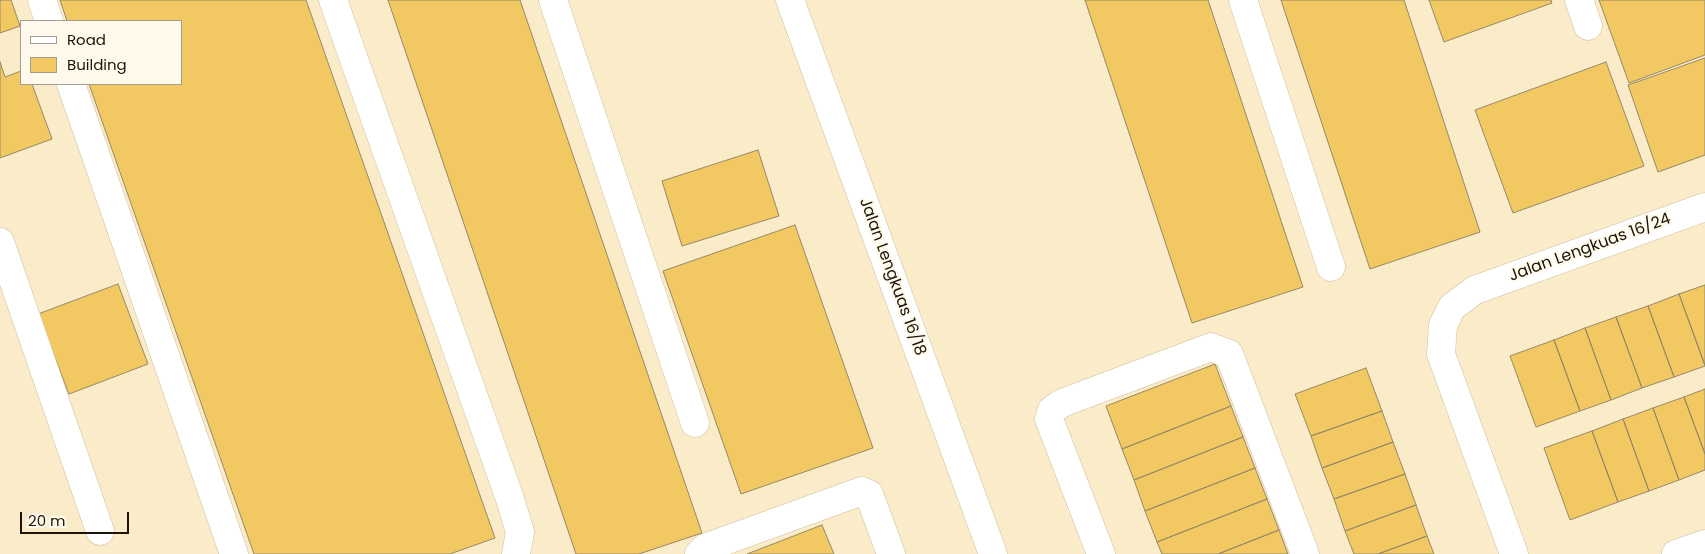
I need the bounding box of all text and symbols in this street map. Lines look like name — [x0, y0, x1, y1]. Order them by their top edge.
legend — [20, 20, 182, 85]
text: Road — [67, 29, 106, 50]
text: Building — [67, 54, 127, 75]
street label: Jalan Lengkuas 16/18 — [855, 195, 929, 359]
street label: Jalan Lengkuas 16/24 — [1507, 210, 1673, 286]
scale bar — [22, 502, 131, 534]
text: 20 m — [28, 510, 66, 531]

